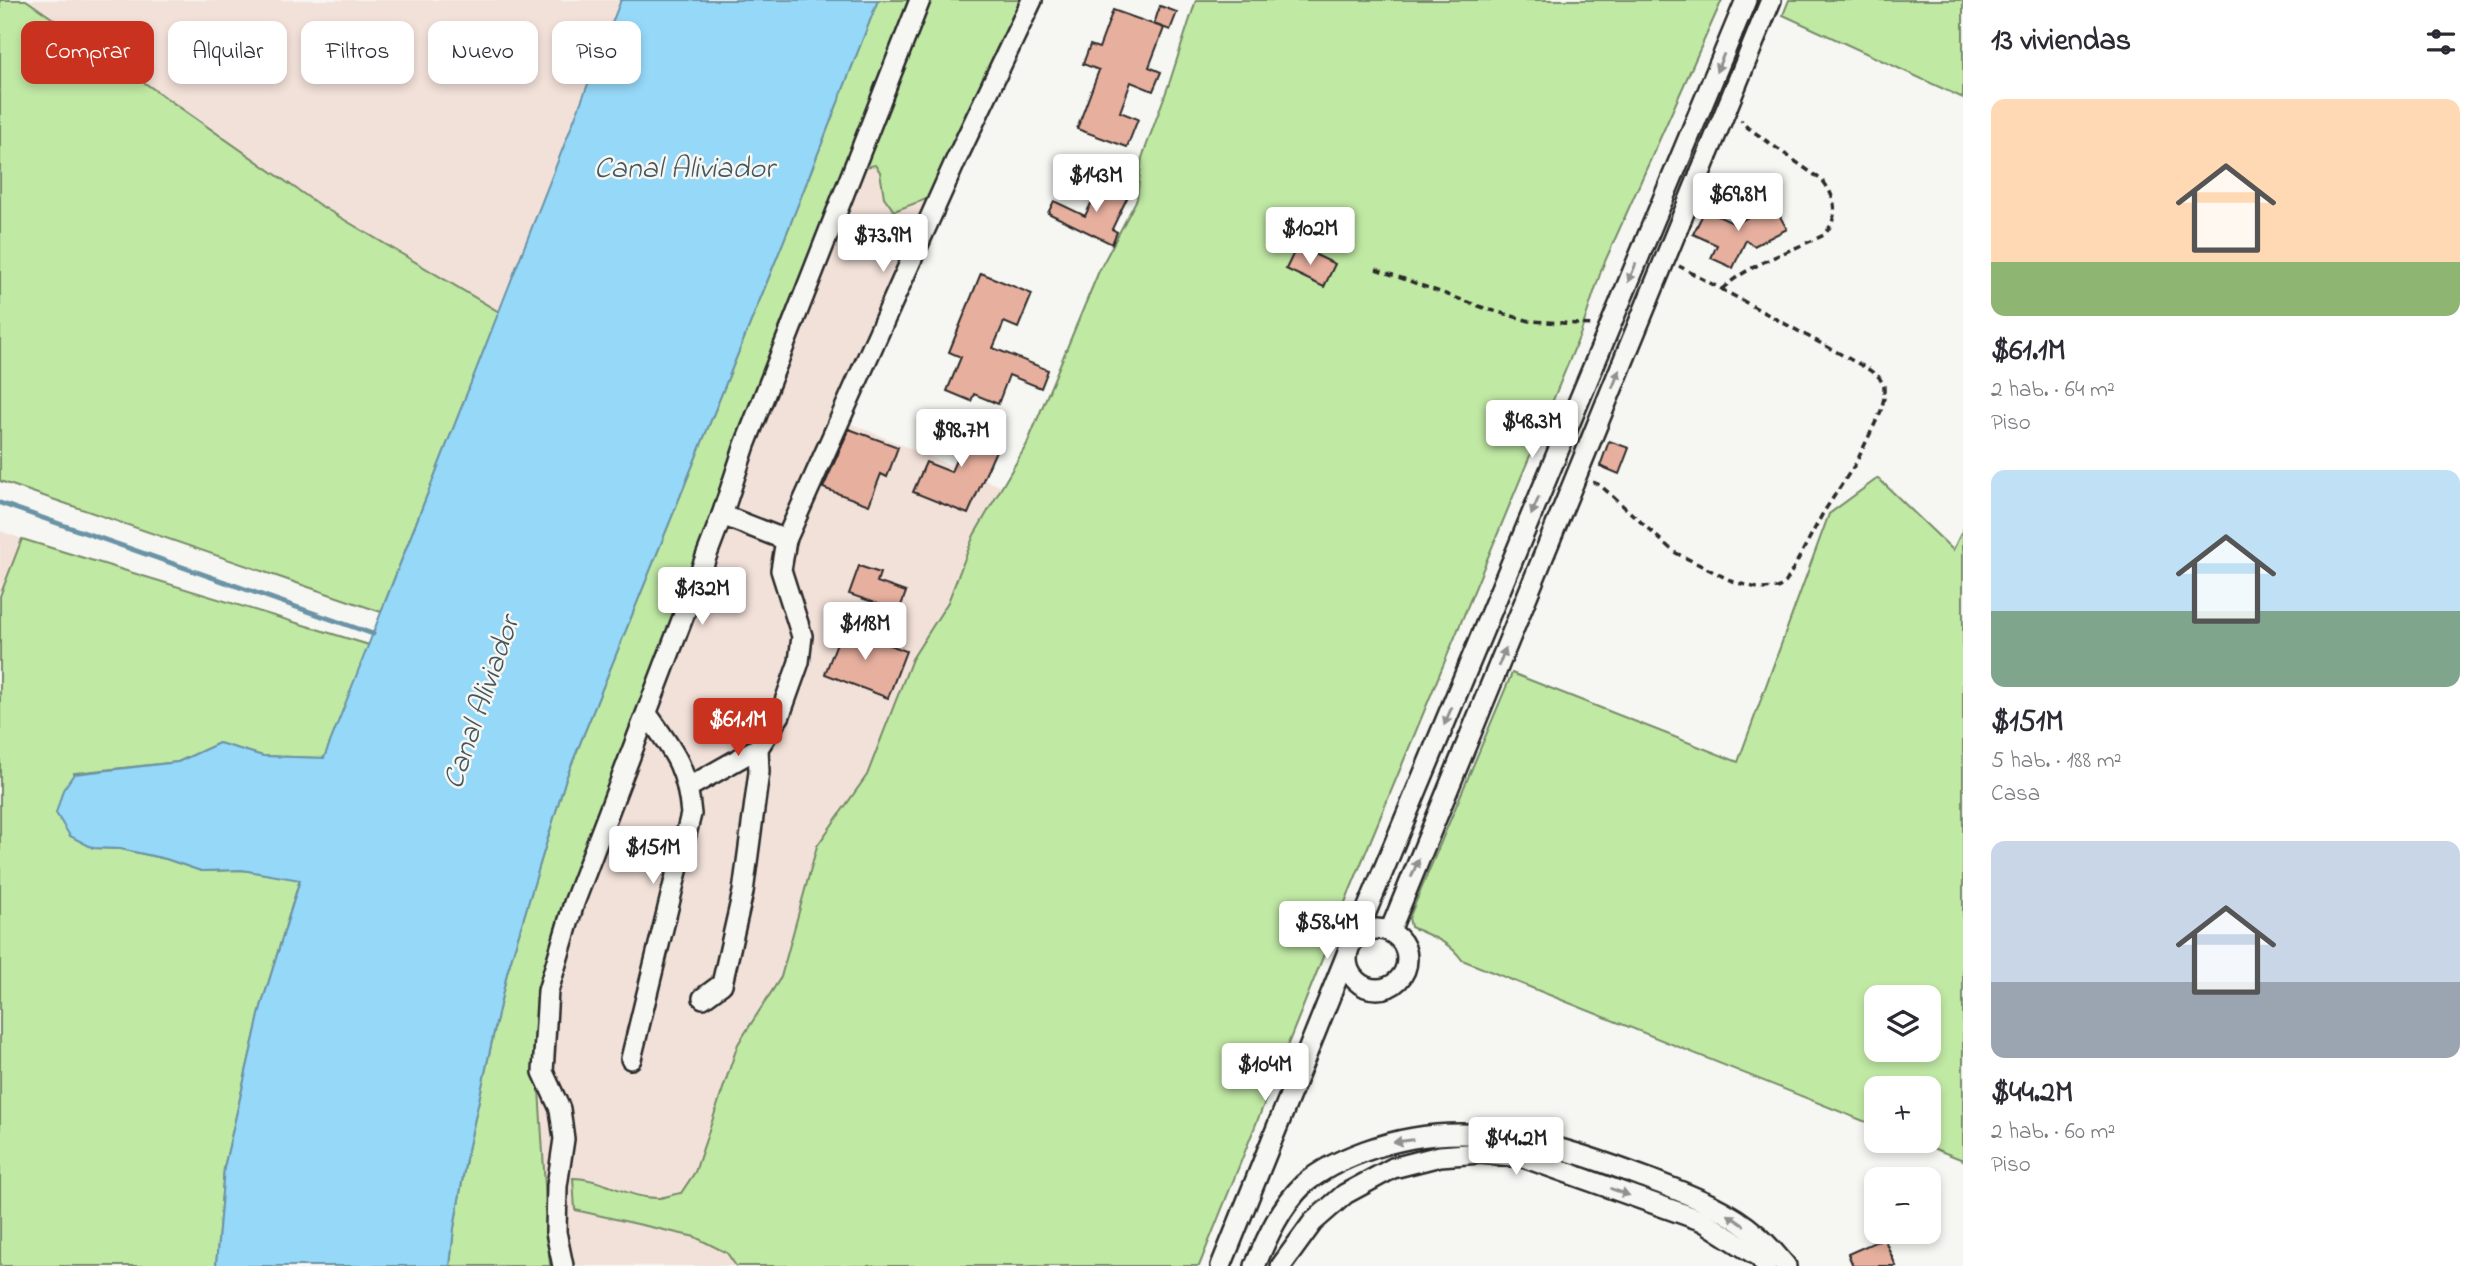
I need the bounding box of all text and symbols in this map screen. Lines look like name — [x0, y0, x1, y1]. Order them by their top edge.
text: 13 viviendas — [1991, 20, 2131, 64]
chip: Comprar — [21, 21, 154, 84]
chip: Alquilar — [168, 21, 287, 84]
chip: Filtros — [301, 21, 414, 84]
chip: Nuevo — [428, 21, 538, 84]
chip: Piso — [552, 21, 641, 84]
icon: filters — [2422, 23, 2460, 61]
one-way arrow — [1714, 53, 1725, 74]
icon: home — [2163, 145, 2289, 271]
water label: Canal Aliviador — [594, 148, 778, 192]
pin: $143M — [1047, 154, 1145, 214]
text: $143M — [1069, 160, 1123, 193]
pin: $69.8M — [1681, 174, 1795, 233]
text: $69.8M — [1709, 179, 1767, 212]
pin: $102M — [1261, 208, 1359, 267]
text: $102M — [1282, 213, 1338, 246]
pin: $73.9M — [826, 215, 940, 274]
text: $73.9M — [854, 220, 912, 253]
one-way arrow — [1627, 263, 1638, 284]
text: $61.1M — [1991, 330, 2066, 374]
one-way arrow — [1610, 369, 1622, 389]
text: 2 hab. · 64 m² — [1991, 374, 2115, 407]
pin: $48.3M — [1475, 400, 1589, 460]
text: $48.3M — [1502, 406, 1562, 439]
text: Piso — [1991, 407, 2031, 440]
pin: $98.7M — [904, 410, 1018, 469]
text: $98.7M — [932, 415, 990, 448]
one-way arrow — [1530, 495, 1541, 516]
icon: home — [2163, 516, 2289, 642]
pin: $132M — [653, 568, 751, 627]
text: $132M — [674, 573, 730, 606]
pin: $118M — [816, 602, 914, 662]
water label: Canal Aliviador — [433, 607, 534, 795]
text: $118M — [839, 608, 891, 641]
one-way arrow — [1496, 647, 1507, 668]
pin: $61.1M — [681, 698, 795, 758]
text: $151M — [1991, 701, 2064, 745]
text: $61.1M — [709, 704, 767, 737]
one-way arrow — [1442, 705, 1453, 726]
text: 5 hab. · 188 m² — [1991, 745, 2121, 778]
text: Casa — [1991, 778, 2040, 811]
pin: $151M — [604, 826, 702, 886]
text: $151M — [625, 832, 681, 865]
one-way arrow — [1410, 857, 1421, 878]
icon: home — [2163, 887, 2289, 1013]
pin: $58.4M — [1270, 902, 1384, 961]
text: $58.4M — [1295, 907, 1359, 940]
map controls — [1864, 985, 1941, 1244]
button: layers — [1864, 985, 1941, 1062]
pin: $104M — [1216, 1044, 1314, 1103]
text: $104M — [1238, 1049, 1292, 1082]
text: $44.2M — [1991, 1072, 2073, 1116]
button: + — [1864, 1076, 1941, 1153]
text: 2 hab. · 60 m² — [1991, 1116, 2115, 1149]
pin: $44.2M — [1459, 1118, 1573, 1177]
text: $44.2M — [1485, 1123, 1547, 1156]
one-way arrow — [1392, 1135, 1414, 1146]
text: Piso — [1991, 1149, 2031, 1182]
button: − — [1864, 1167, 1941, 1244]
one-way arrow — [1610, 1187, 1631, 1198]
one-way arrow — [1727, 1213, 1745, 1227]

